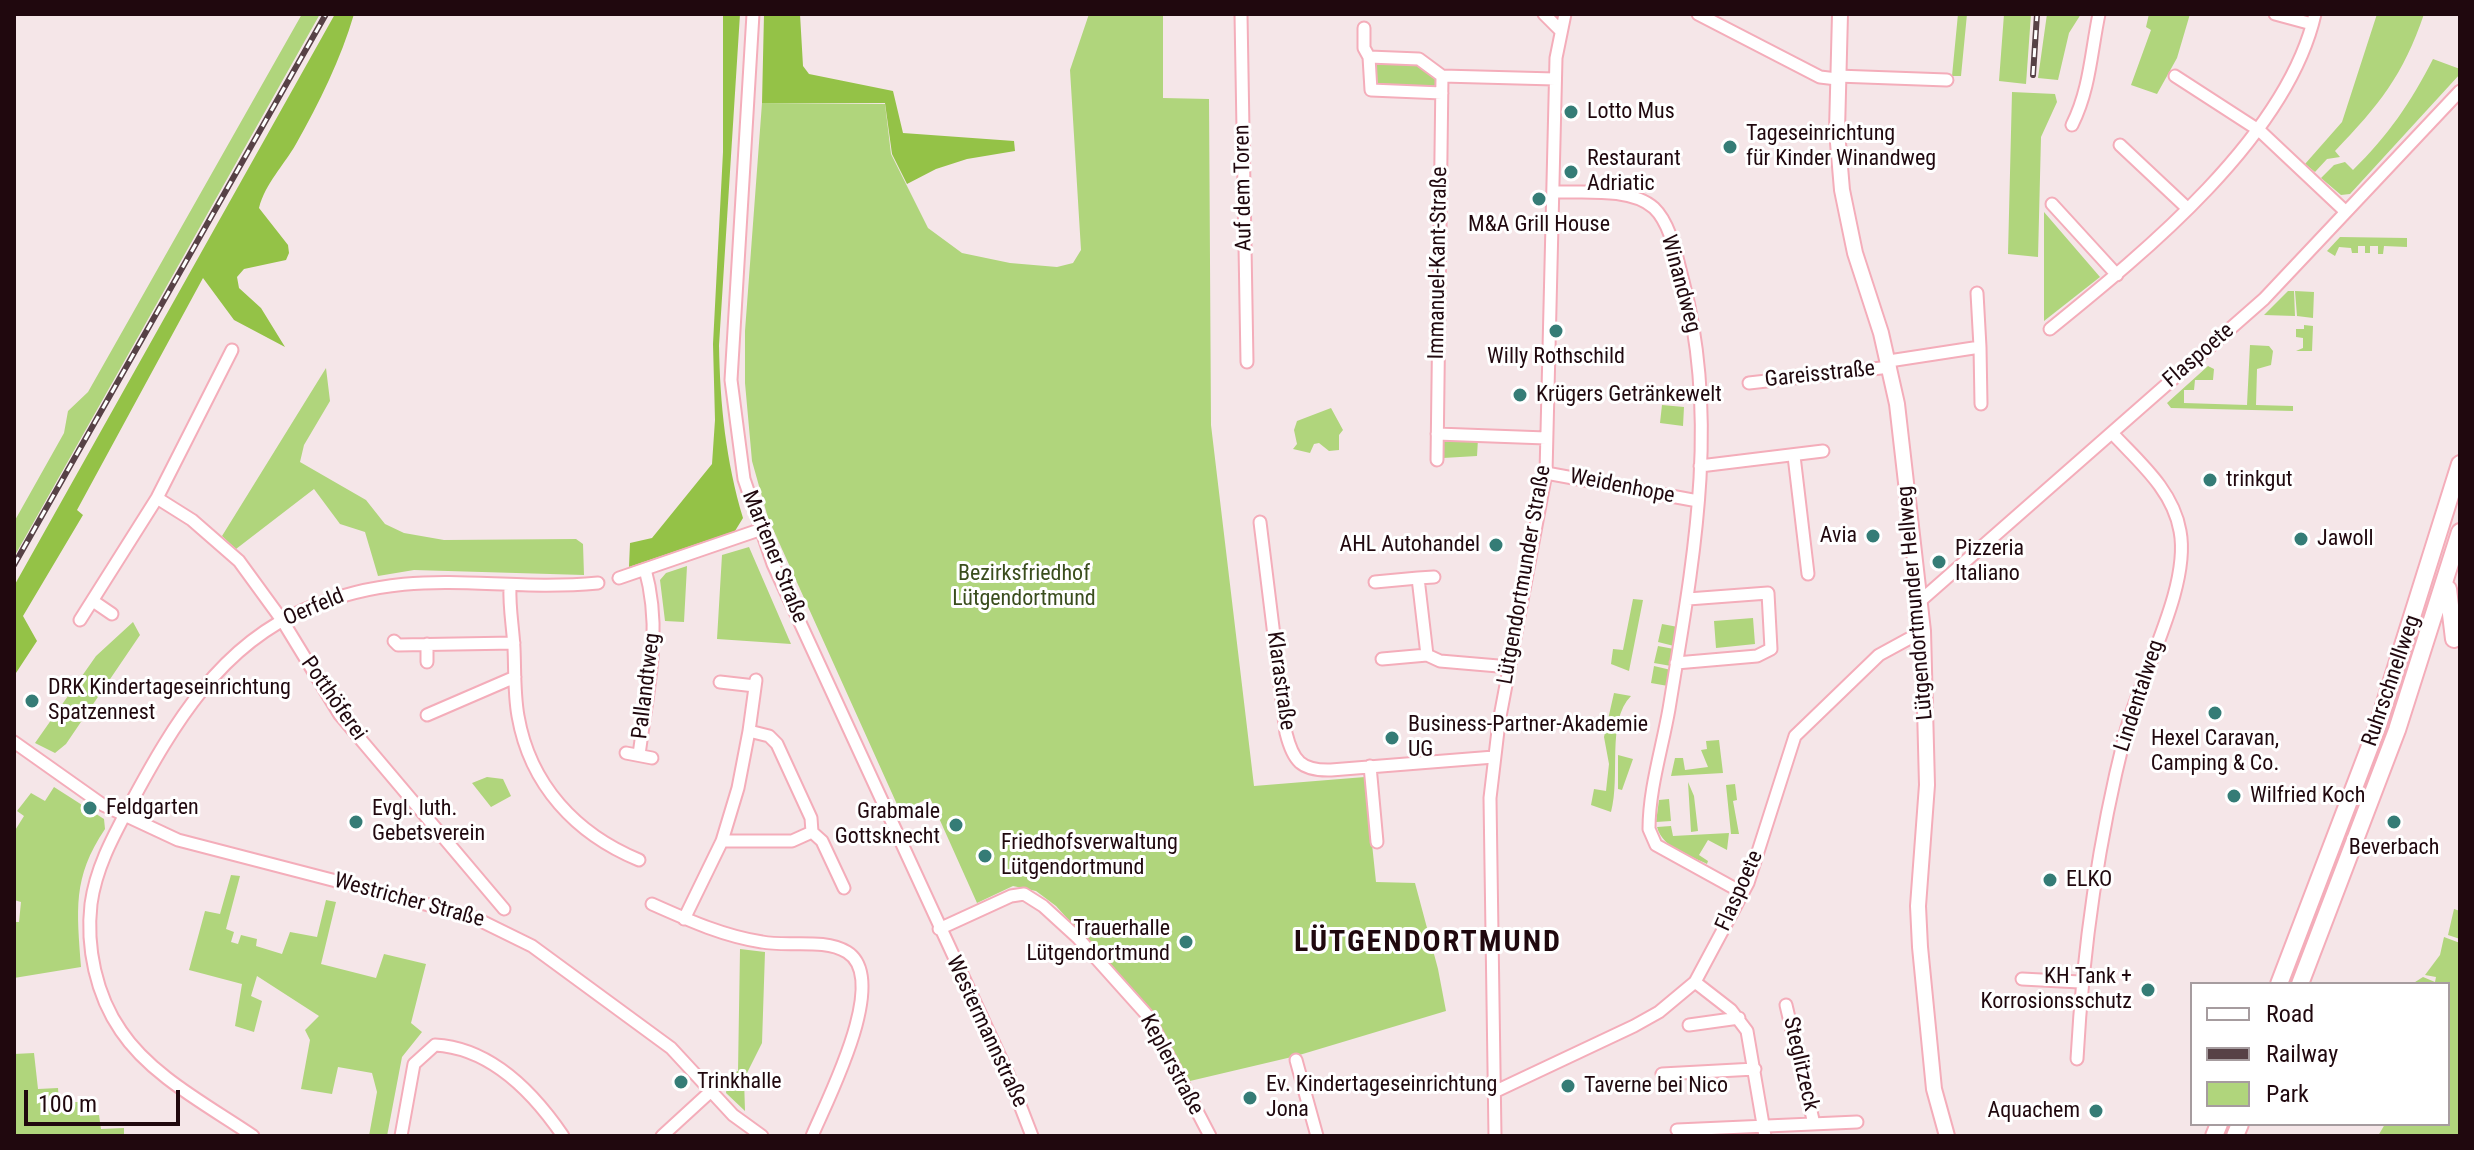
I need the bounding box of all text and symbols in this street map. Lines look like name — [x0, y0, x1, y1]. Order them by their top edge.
place label: Lotto Mus — [1587, 99, 1675, 125]
marker: Lotto Mus — [1562, 103, 1580, 121]
place label: Tageseinrichtung für Kinder Winandweg — [1746, 121, 1936, 172]
street label: Auf dem Toren — [1230, 124, 1258, 252]
marker: Tageseinrichtung für Kinder Winandweg — [1721, 138, 1739, 156]
place label: Restaurant Adriatic — [1587, 146, 1681, 198]
marker: Restaurant Adriatic — [1562, 163, 1580, 181]
street label: Immanuel-Kant-Straße — [1424, 166, 1454, 360]
marker: M&A Grill House — [1530, 190, 1548, 208]
place label: M&A Grill House — [1468, 212, 1610, 238]
street label: Winandweg — [1654, 232, 1706, 336]
street label: Flaspoete — [2158, 318, 2240, 394]
marker: Willy Rothschild — [1547, 322, 1565, 340]
place label: Willy Rothschild — [1487, 344, 1625, 370]
street label: Gareisstraße — [1764, 356, 1876, 394]
place label: Krügers Getränkewelt — [1536, 382, 1722, 408]
marker: Krügers Getränkewelt — [1511, 386, 1529, 404]
street label: Lütgendortmunder Straße — [1493, 463, 1557, 687]
street label: Weidenhope — [1567, 464, 1677, 510]
place label: trinkgut — [2226, 467, 2293, 493]
marker: trinkgut — [2201, 471, 2219, 489]
street label: Lütgendortmunder Hellweg — [1893, 485, 1939, 721]
street label: Martener Straße — [735, 487, 813, 627]
place label: Avia — [1820, 523, 1857, 549]
place label: Jawoll — [2317, 526, 2374, 552]
marker: Avia — [1864, 527, 1882, 545]
marker: Jawoll — [2292, 530, 2310, 548]
place label: AHL Autohandel — [1340, 532, 1480, 558]
marker: AHL Autohandel — [1487, 536, 1505, 554]
place label: Pizzeria Italiano — [1955, 536, 2024, 588]
marker: Pizzeria Italiano — [1930, 553, 1948, 571]
park label: Bezirksfriedhof Lütgendortmund — [952, 561, 1096, 612]
street label: Oerfeld — [280, 583, 348, 633]
street label: Ruhrschnellweg — [2357, 612, 2427, 750]
street label: Klarastraße — [1260, 630, 1300, 732]
street label: Pallandtweg — [627, 631, 667, 741]
street label: Lindentalweg — [2110, 637, 2170, 755]
street label: Potthöferei — [294, 652, 372, 746]
place label: DRK Kindertageseinrichtung Spatzennest — [48, 675, 291, 726]
marker: DRK Kindertageseinrichtung Spatzennest — [23, 692, 41, 710]
marker: Hexel Caravan, Camping & Co. — [2206, 704, 2224, 722]
place label: Business-Partner-Akademie UG — [1408, 712, 1648, 764]
place label: Hexel Caravan, Camping & Co. — [2151, 726, 2279, 778]
marker: Business-Partner-Akademie UG — [1383, 729, 1401, 747]
place label: Wilfried Koch — [2250, 783, 2365, 809]
marker: Wilfried Koch — [2225, 787, 2243, 805]
place label: Feldgarten — [106, 795, 199, 821]
place label: Evgl. luth. Gebetsverein — [372, 796, 485, 848]
marker: Feldgarten — [81, 799, 99, 817]
place label: Grabmale Gottsknecht — [835, 799, 940, 850]
marker: Evgl. luth. Gebetsverein — [347, 813, 365, 831]
marker: Beverbach — [2385, 813, 2403, 831]
marker: Grabmale Gottsknecht — [947, 816, 965, 834]
place label: Friedhofsverwaltung Lütgendortmund — [1001, 830, 1178, 882]
place label: Beverbach — [2349, 835, 2439, 861]
marker: Friedhofsverwaltung Lütgendortmund — [976, 847, 994, 865]
street label: Flaspoete — [1711, 847, 1769, 935]
place label: ELKO — [2066, 867, 2112, 893]
street label: Westricher Straße — [331, 868, 487, 934]
marker: ELKO — [2041, 871, 2059, 889]
place label: Trauerhalle Lütgendortmund — [1027, 916, 1170, 968]
district label: LÜTGENDORTMUND — [1294, 925, 1562, 961]
marker: Trauerhalle Lütgendortmund — [1177, 933, 1195, 951]
street label: Westermannstraße — [939, 952, 1033, 1112]
place label: KH Tank + Korrosionsschutz — [1981, 964, 2132, 1016]
marker: KH Tank + Korrosionsschutz — [2139, 981, 2157, 999]
legend — [2190, 982, 2450, 1126]
text: Road — [2266, 1000, 2314, 1028]
street label: Keplerstraße — [1134, 1010, 1208, 1120]
street label: Steglitzeck — [1776, 1014, 1824, 1114]
text: Railway — [2266, 1040, 2338, 1068]
place label: Trinkhalle — [697, 1069, 782, 1095]
place label: Ev. Kindertageseinrichtung Jona — [1266, 1072, 1497, 1124]
marker: Trinkhalle — [672, 1073, 690, 1091]
place label: Taverne bei Nico — [1584, 1073, 1728, 1099]
scale bar — [28, 1074, 184, 1124]
marker: Taverne bei Nico — [1559, 1077, 1577, 1095]
text: Park — [2266, 1080, 2309, 1108]
marker: Ev. Kindertageseinrichtung Jona — [1241, 1089, 1259, 1107]
text: 100 m — [38, 1090, 97, 1118]
place label: Aquachem — [1987, 1098, 2080, 1124]
marker: Aquachem — [2087, 1102, 2105, 1120]

